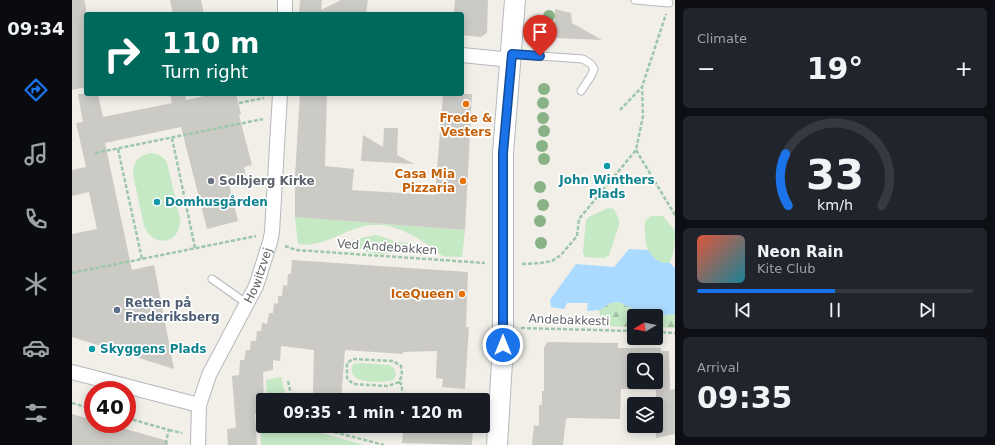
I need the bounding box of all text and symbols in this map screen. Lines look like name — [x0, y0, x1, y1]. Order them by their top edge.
pin — [523, 15, 557, 56]
text: 09:34 — [7, 18, 65, 39]
icon: arrive — [529, 21, 551, 43]
text: 110 m — [162, 27, 259, 60]
icon: right — [96, 28, 148, 80]
text: Climate — [697, 31, 747, 46]
text: 19° — [807, 51, 863, 86]
text: − — [697, 56, 715, 81]
text: + — [955, 56, 973, 81]
text: Turn right — [162, 61, 248, 82]
icon: directions — [22, 76, 50, 104]
marker: Frede & Vesters — [461, 99, 471, 109]
place label: Frede & Vesters — [440, 111, 492, 139]
icon: music — [22, 140, 50, 168]
text: 33 — [806, 150, 864, 199]
marker: John Winthers Plads — [602, 161, 612, 171]
place label: Casa Mia Pizzaria — [395, 167, 455, 195]
place label: John Winthers Plads — [558, 173, 655, 201]
place label: Solbjerg Kirke — [219, 174, 315, 188]
marker: Solbjerg Kirke — [206, 176, 216, 186]
marker: Casa Mia Pizzaria — [458, 176, 468, 186]
place label: Domhusgården — [165, 195, 268, 209]
marker: Domhusgården — [152, 197, 162, 207]
text: km/h — [817, 197, 853, 213]
icon: phone — [22, 205, 50, 233]
street label: Ved Andebakken — [336, 237, 438, 257]
text: Neon Rain — [757, 243, 843, 261]
street label: Howitzvej — [241, 246, 275, 306]
text: Kite Club — [757, 261, 816, 276]
icon: climate — [22, 270, 50, 298]
place label: IceQueen — [391, 287, 454, 301]
marker: IceQueen — [457, 289, 467, 299]
place label: Retten på Frederiksberg — [125, 296, 220, 324]
icon: previous — [732, 299, 754, 321]
icon: pause — [824, 299, 846, 321]
icon: next — [916, 299, 938, 321]
marker: Retten på Frederiksberg — [112, 305, 122, 315]
north arrow — [627, 309, 663, 345]
map controls — [627, 309, 663, 433]
street label: Andebakkesti — [528, 312, 610, 328]
position arrow — [482, 324, 524, 366]
icon: car — [22, 334, 50, 362]
place label: Skyggens Plads — [100, 342, 206, 356]
marker: Skyggens Plads — [87, 344, 97, 354]
button: search — [627, 353, 663, 389]
text: Arrival — [697, 360, 739, 375]
text: 09:35 — [697, 380, 793, 415]
speed limit sign: 40 — [84, 381, 136, 433]
button: layers — [627, 397, 663, 433]
icon: filters — [22, 399, 50, 427]
text: 09:35 · 1 min · 120 m — [283, 404, 463, 422]

